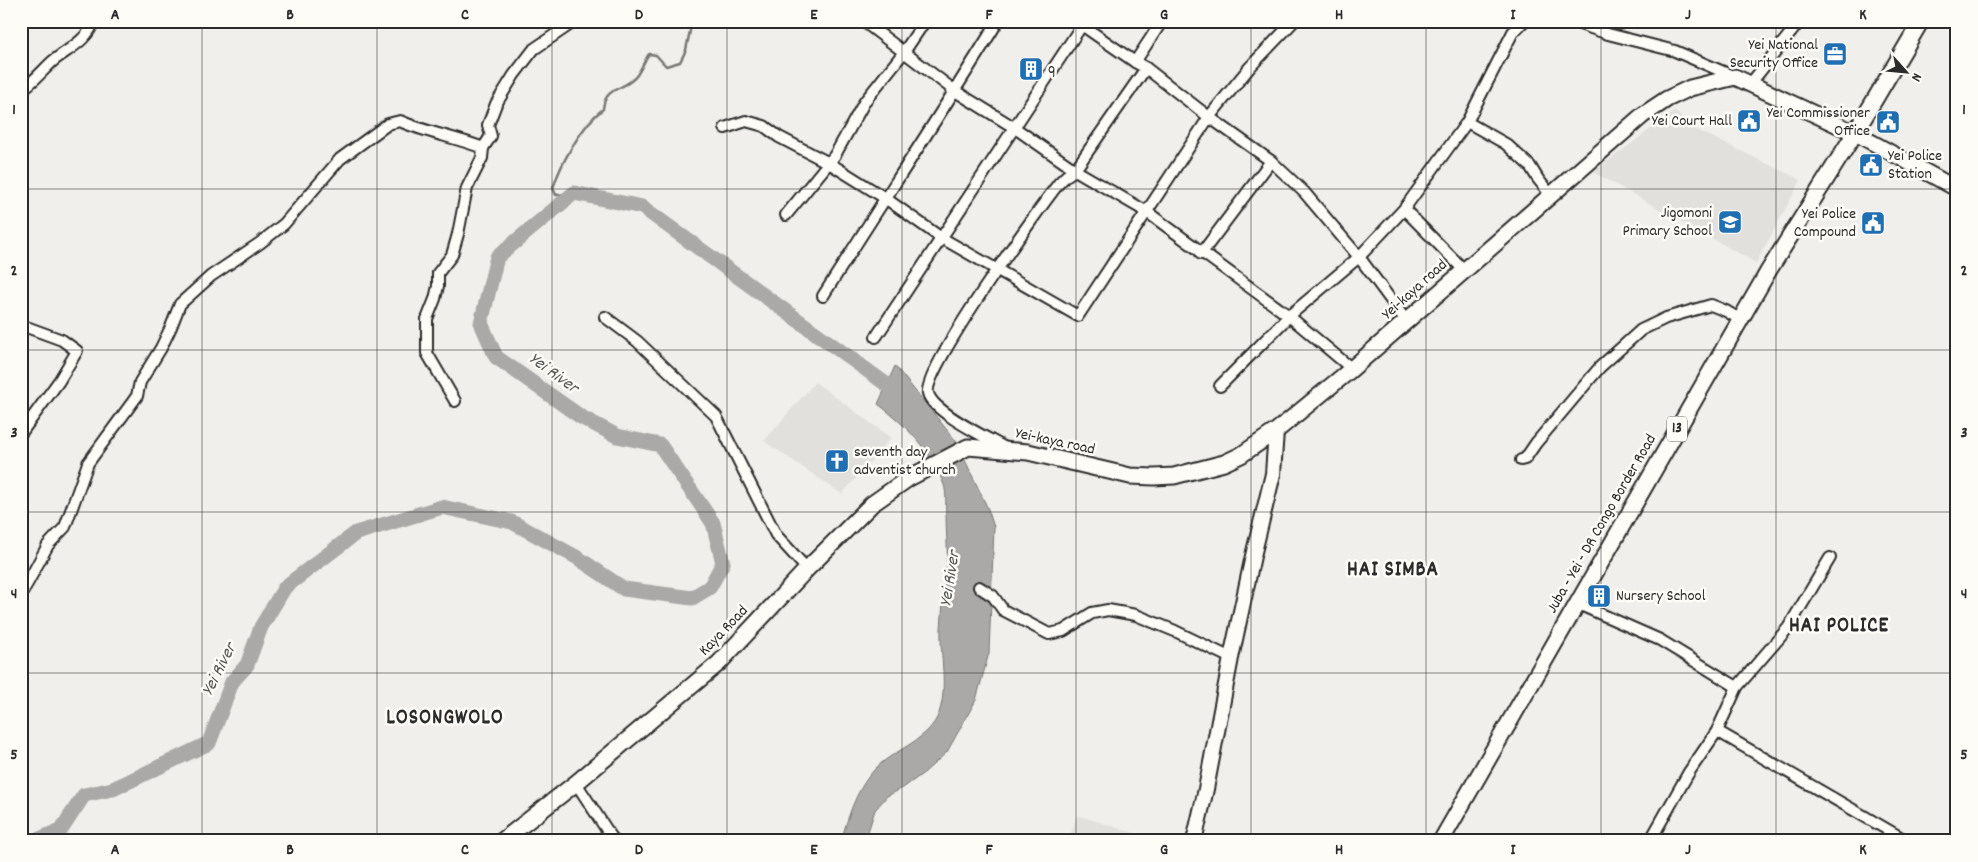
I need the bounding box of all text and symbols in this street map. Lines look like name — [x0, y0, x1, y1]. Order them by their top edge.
text: A — [111, 4, 120, 27]
text: B — [286, 4, 294, 27]
text: C — [461, 4, 469, 27]
text: D — [635, 4, 644, 27]
text: E — [810, 4, 818, 27]
text: F — [985, 4, 993, 27]
text: G — [1160, 4, 1168, 27]
text: H — [1335, 4, 1343, 27]
text: I — [1511, 4, 1517, 27]
text: J — [1685, 4, 1691, 27]
text: K — [1859, 4, 1867, 27]
place label: Yei National Security Office — [1730, 34, 1818, 75]
office icon: Yei National Security Office — [1822, 41, 1848, 67]
north arrow — [1880, 48, 1930, 98]
building icon: q — [1018, 56, 1044, 82]
place label: q — [1048, 58, 1055, 81]
text: N — [1905, 69, 1926, 85]
text: 1 — [12, 99, 16, 122]
text: 1 — [1962, 99, 1966, 122]
place label: Yei Commissioner Office — [1767, 102, 1870, 143]
public building icon: Yei Court Hall — [1736, 108, 1762, 134]
public building icon: Yei Commissioner Office — [1875, 109, 1901, 135]
place label: Yei Court Hall — [1652, 110, 1732, 133]
place label: Yei Police Station — [1888, 145, 1942, 186]
public building icon: Yei Police Station — [1858, 152, 1884, 178]
place label: Jigomoni Primary School — [1622, 202, 1712, 243]
place label: Yei Police Compound — [1794, 203, 1856, 244]
school or university icon: Jigomoni Primary School — [1717, 209, 1743, 235]
public building icon: Yei Police Compound — [1860, 210, 1886, 236]
street label: Yei-kaya road — [1377, 254, 1453, 326]
text: 2 — [11, 260, 18, 283]
text: 2 — [1961, 260, 1968, 283]
water label: Yei River — [523, 347, 585, 402]
road number: 13 — [1667, 416, 1687, 442]
text: 3 — [10, 422, 18, 445]
street label: Yei-kaya road — [1013, 422, 1097, 462]
text: 3 — [1960, 422, 1968, 445]
street label: Juba - Yei - DR Congo Border Road — [1541, 430, 1663, 618]
place label: seventh day adventist church — [854, 441, 956, 482]
church icon: seventh day adventist church — [824, 448, 850, 474]
water label: Yei River — [934, 547, 968, 609]
district label: HAI SIMBA — [1347, 556, 1439, 586]
text: 4 — [11, 583, 17, 606]
building icon: Nursery School — [1586, 583, 1612, 609]
text: 4 — [1961, 583, 1967, 606]
place label: Nursery School — [1616, 585, 1706, 608]
street label: Kaya Road — [694, 601, 754, 661]
district label: HAI POLICE — [1789, 612, 1889, 642]
water label: Yei River — [196, 637, 245, 701]
district label: LOSONGWOLO — [386, 704, 504, 734]
text: 5 — [10, 744, 18, 767]
text: 5 — [1960, 744, 1968, 767]
text: A — [111, 839, 120, 862]
text: B — [286, 839, 294, 862]
text: C — [461, 839, 469, 862]
text: D — [635, 839, 644, 862]
text: E — [810, 839, 818, 862]
text: F — [985, 839, 993, 862]
text: G — [1160, 839, 1168, 862]
text: H — [1335, 839, 1343, 862]
text: I — [1511, 839, 1517, 862]
text: J — [1685, 839, 1691, 862]
text: K — [1859, 839, 1867, 862]

